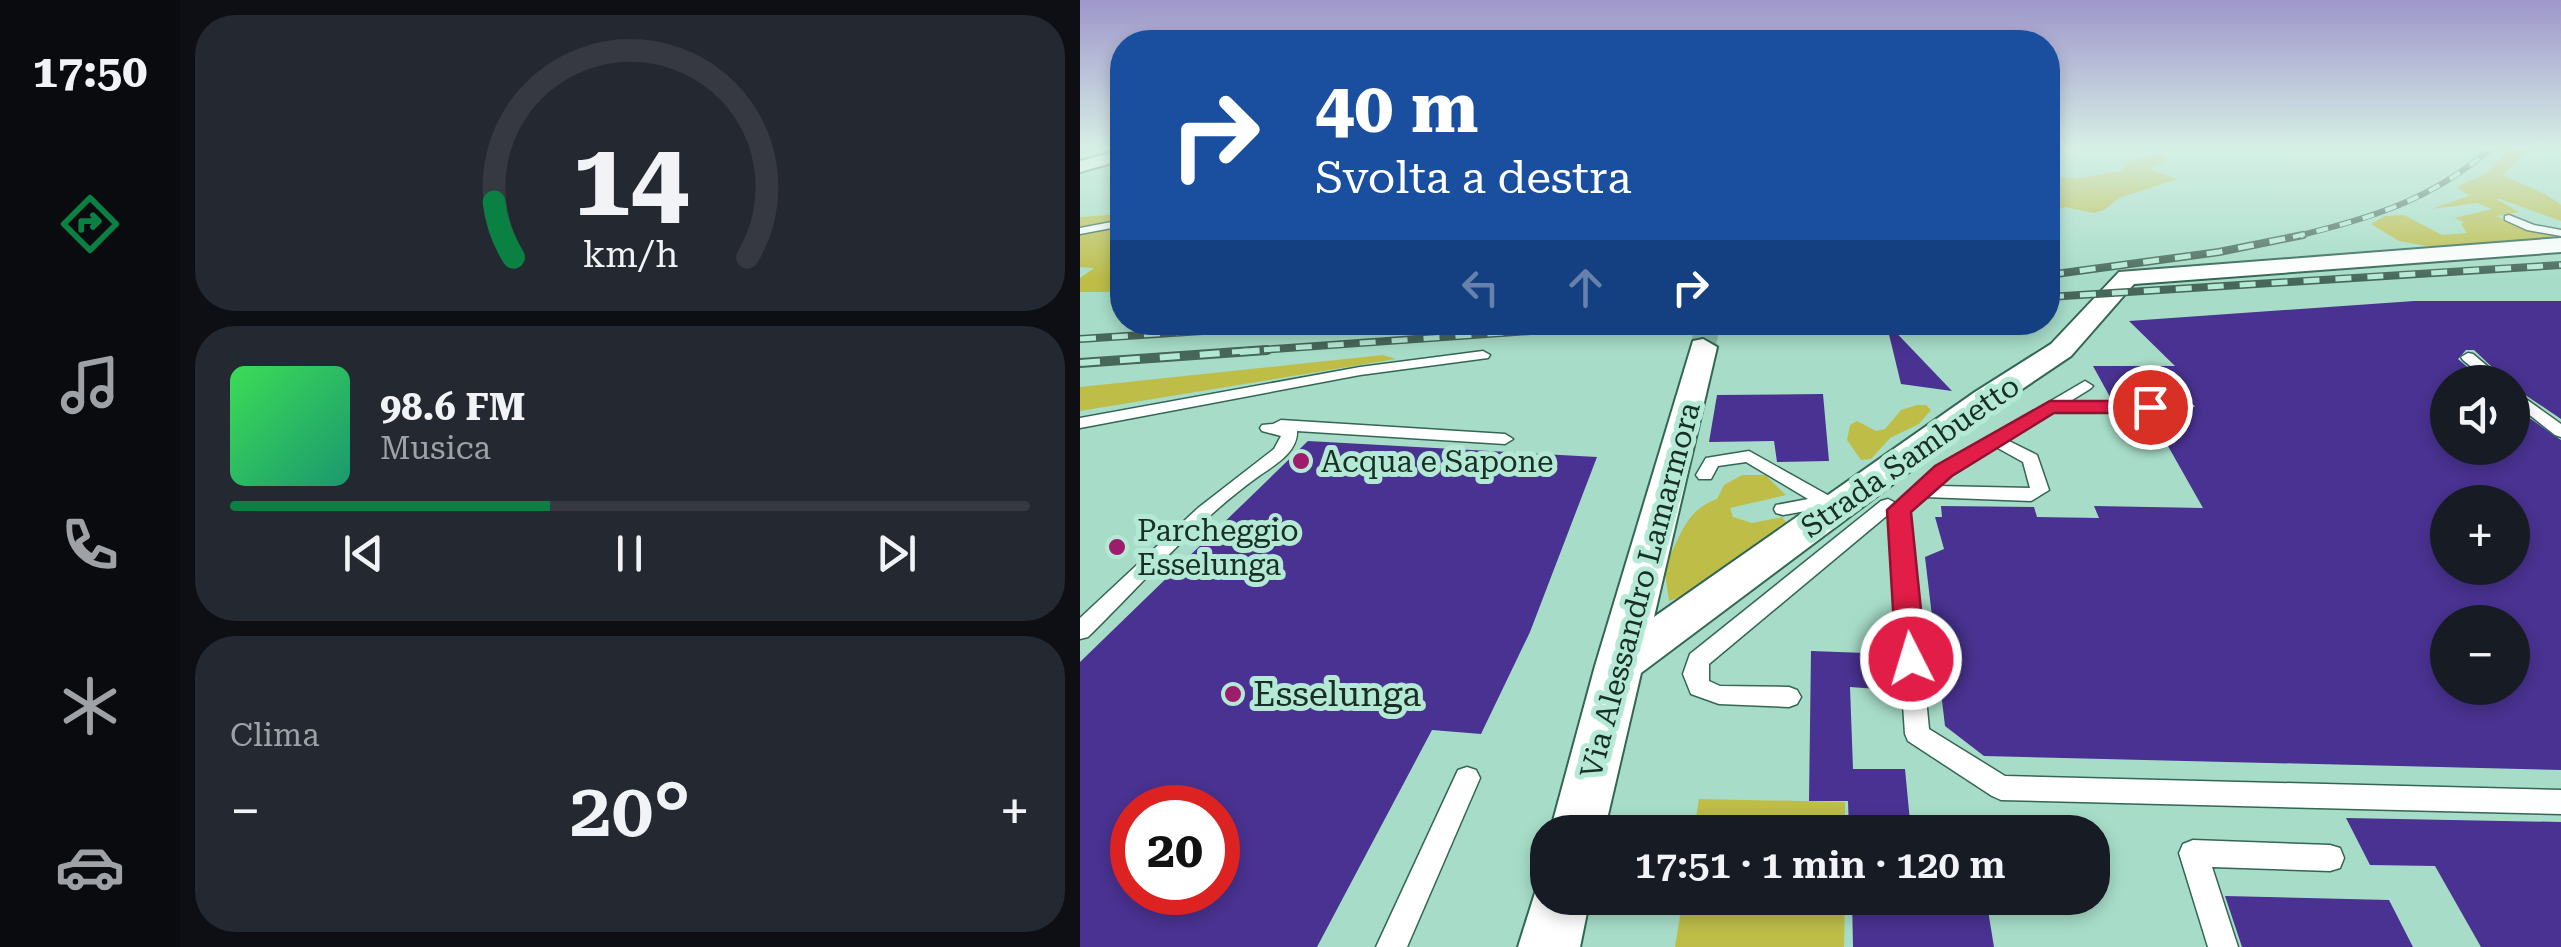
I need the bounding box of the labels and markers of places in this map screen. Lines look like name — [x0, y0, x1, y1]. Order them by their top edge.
pin — [2108, 365, 2193, 450]
place label: Acqua e Sapone — [1321, 444, 1553, 479]
marker: Acqua e Sapone — [1290, 450, 1312, 472]
place label: Parcheggio Esselunga — [1137, 513, 1299, 582]
marker: Parcheggio Esselunga — [1106, 536, 1128, 558]
place label: Esselunga — [1253, 674, 1421, 715]
marker: Esselunga — [1222, 683, 1244, 705]

